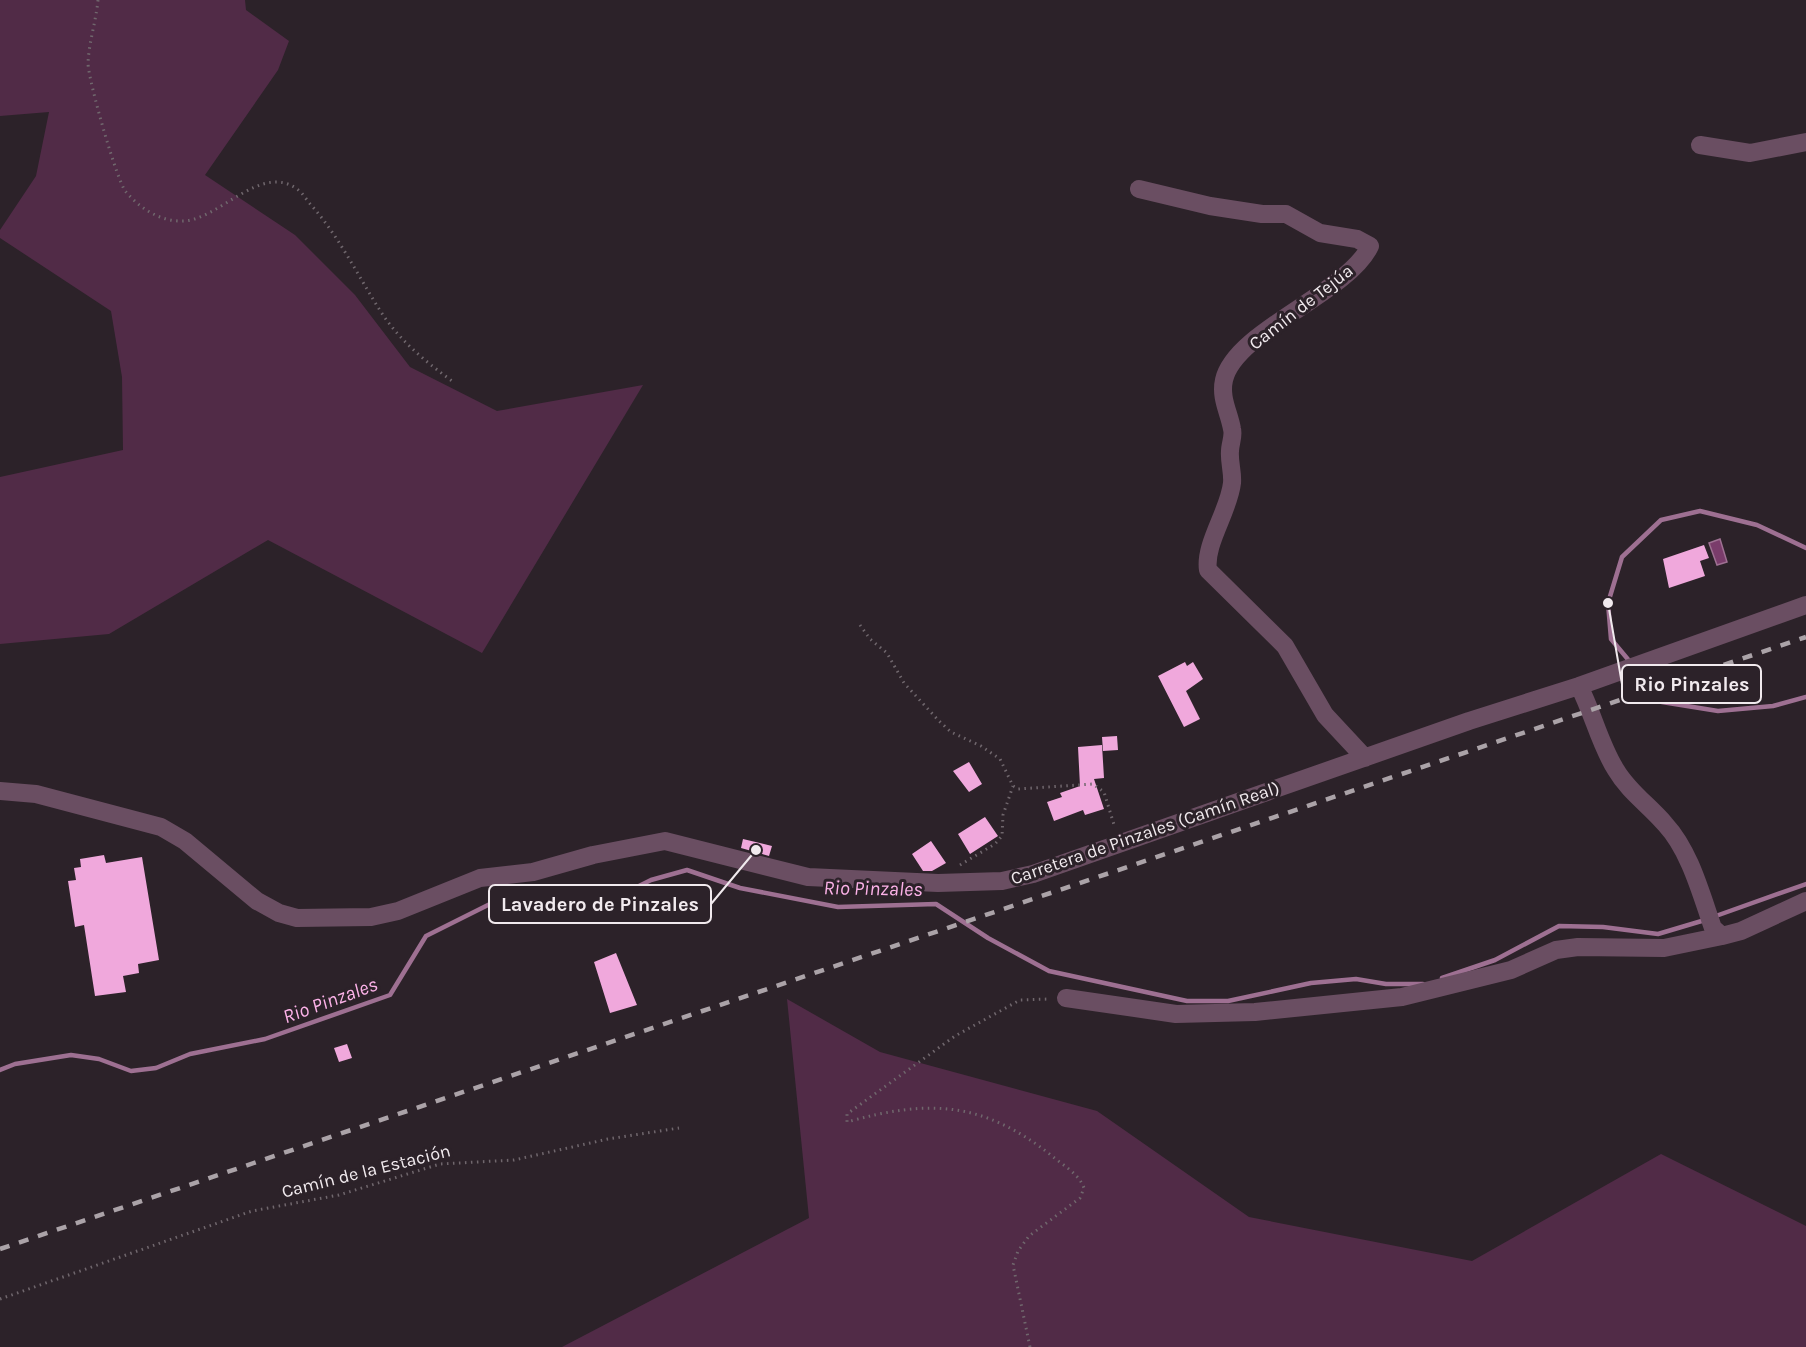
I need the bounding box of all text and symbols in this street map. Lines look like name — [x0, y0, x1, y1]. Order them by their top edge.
street label: Camín de Tejúa — [1245, 260, 1357, 354]
callout: Rio Pinzales — [1622, 665, 1761, 703]
text: Rio Pinzales — [1634, 673, 1750, 696]
street label: Carretera de Pinzales (Camín Real) — [1008, 777, 1282, 889]
water label: Rio Pinzales — [823, 876, 923, 901]
callout: Lavadero de Pinzales — [489, 885, 711, 923]
text: Lavadero de Pinzales — [501, 893, 699, 916]
water label: Rio Pinzales — [280, 973, 381, 1028]
street label: Camín de la Estación — [279, 1139, 453, 1203]

